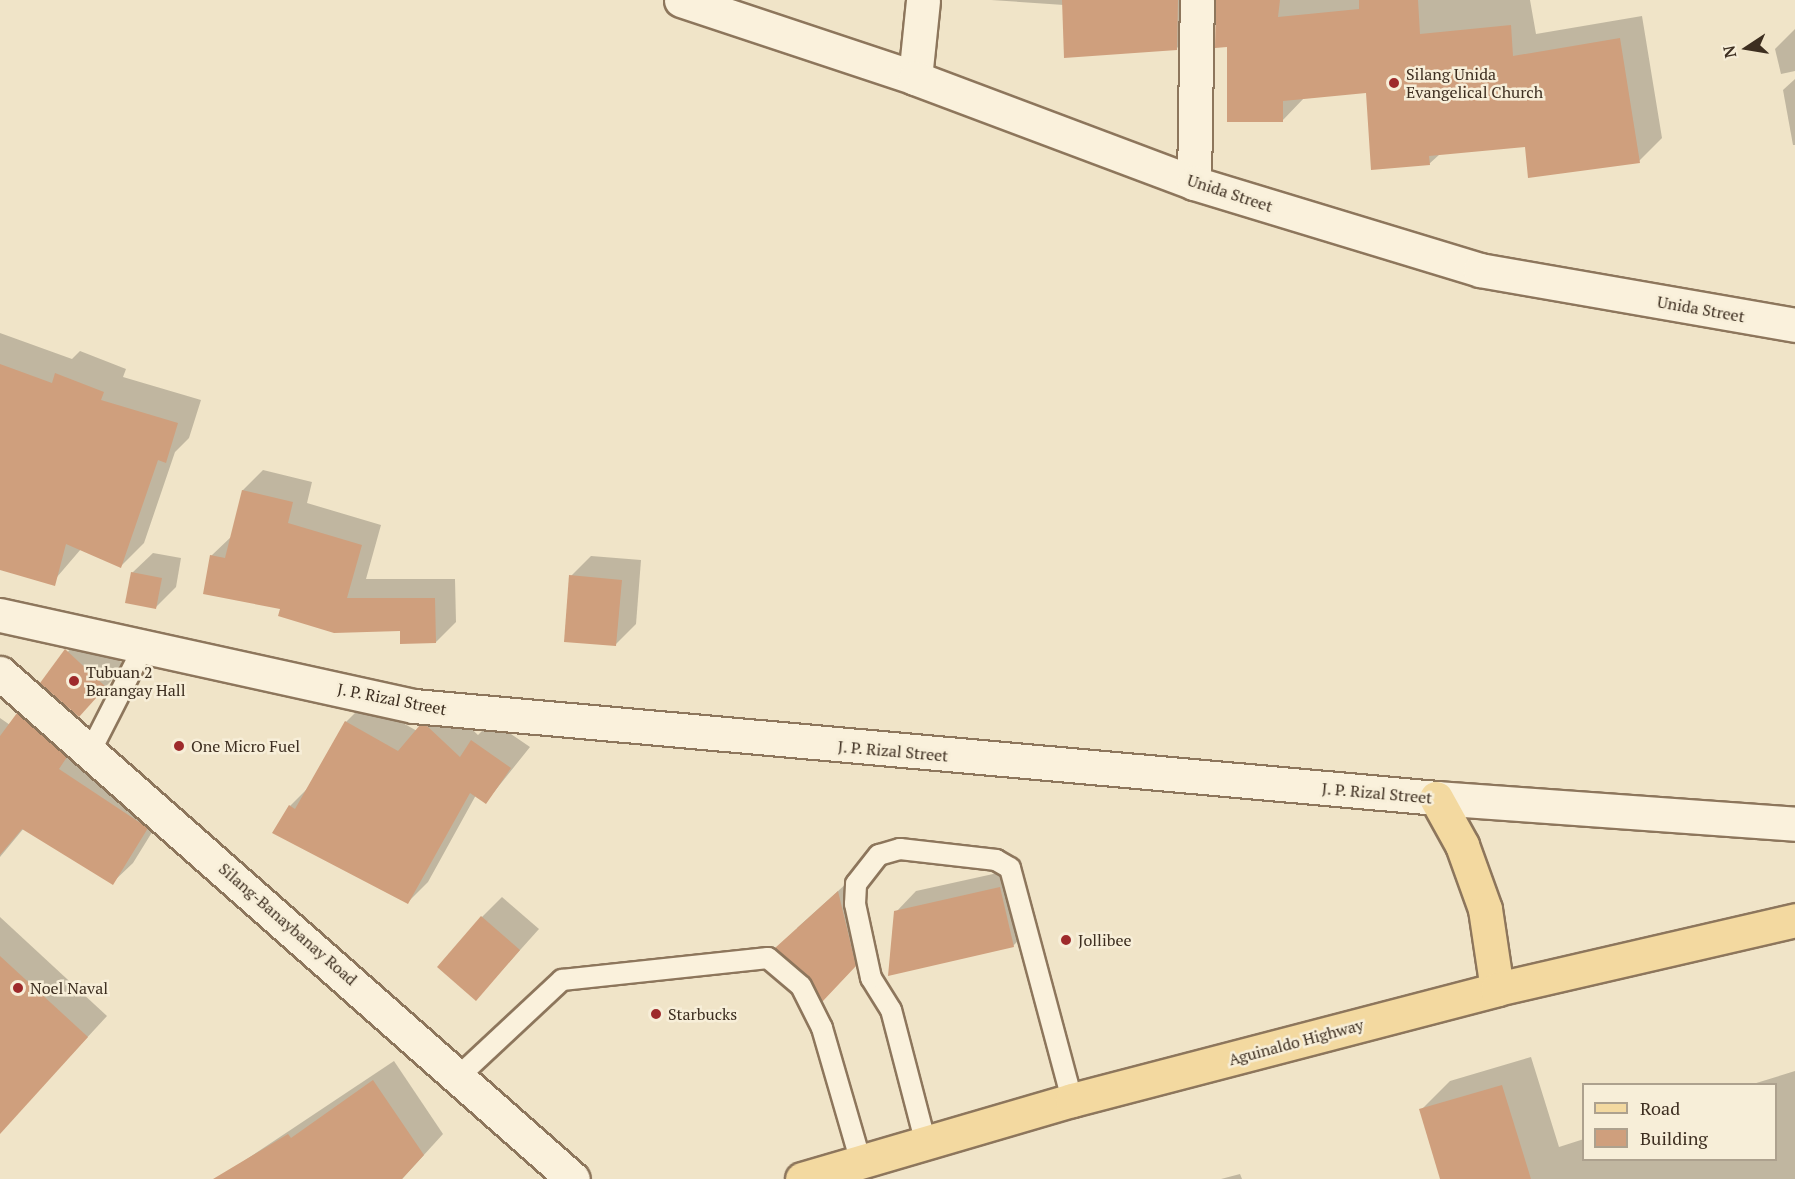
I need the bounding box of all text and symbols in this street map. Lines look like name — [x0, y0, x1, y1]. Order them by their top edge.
north arrow — [1717, 18, 1777, 78]
text: N — [1717, 44, 1741, 60]
place label: Silang Unida Evangelical Church — [1406, 64, 1543, 102]
marker: Silang Unida Evangelical Church — [1387, 76, 1401, 90]
street label: Unida Street — [1185, 170, 1275, 216]
street label: Unida Street — [1656, 292, 1746, 326]
place label: Tubuan 2 Barangay Hall — [86, 662, 185, 700]
marker: Tubuan 2 Barangay Hall — [67, 674, 81, 688]
street label: J. P. Rizal Street — [335, 679, 449, 719]
place label: One Micro Fuel — [191, 736, 300, 756]
street label: J. P. Rizal Street — [836, 737, 950, 765]
marker: One Micro Fuel — [172, 739, 186, 753]
street label: J. P. Rizal Street — [1320, 779, 1434, 807]
street label: Silang-Banaybanay Road — [215, 859, 361, 989]
place label: Jollibee — [1078, 930, 1132, 950]
marker: Jollibee — [1059, 933, 1073, 947]
place label: Noel Naval — [30, 978, 108, 998]
marker: Noel Naval — [11, 981, 25, 995]
place label: Starbucks — [668, 1004, 737, 1024]
marker: Starbucks — [649, 1007, 663, 1021]
street label: Aguinaldo Highway — [1226, 1015, 1366, 1069]
legend — [1582, 1083, 1777, 1161]
text: Road — [1640, 1096, 1680, 1120]
text: Building — [1640, 1126, 1708, 1150]

